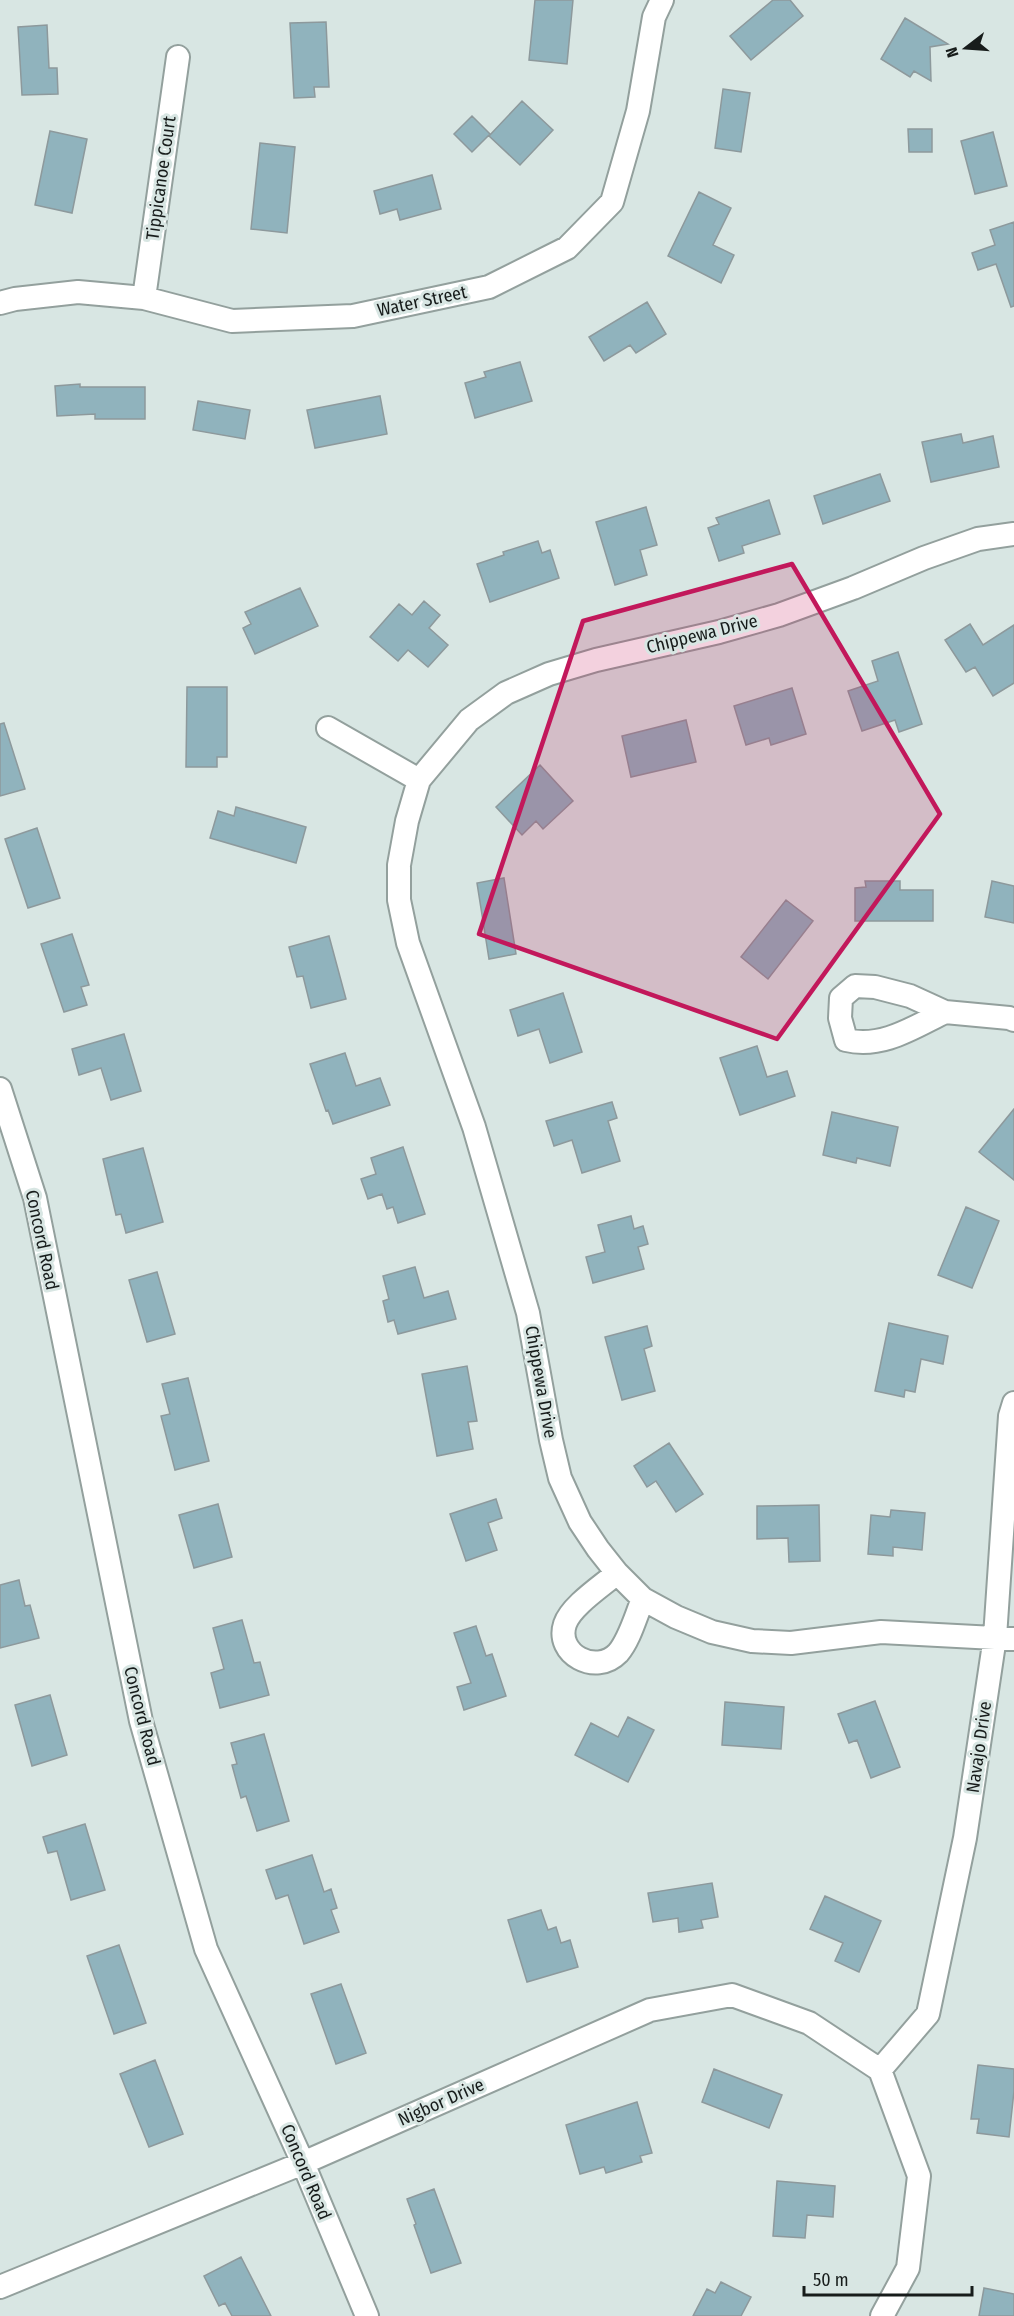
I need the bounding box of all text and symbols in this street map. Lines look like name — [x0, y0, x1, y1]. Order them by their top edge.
north arrow — [936, 18, 996, 78]
text: N — [942, 45, 963, 60]
street label: Tippicanoe Court — [141, 115, 181, 241]
street label: Water Street — [375, 281, 469, 321]
street label: Chippewa Drive — [644, 610, 760, 658]
street label: Concord Road — [21, 1188, 63, 1292]
street label: Chippewa Drive — [520, 1324, 562, 1440]
street label: Concord Road — [119, 1664, 165, 1768]
street label: Navajo Drive — [962, 1700, 996, 1794]
street label: Nigbor Drive — [395, 2073, 487, 2131]
street label: Concord Road — [276, 2121, 336, 2223]
scale bar — [804, 2259, 972, 2297]
text: 50 m — [813, 2269, 849, 2291]

